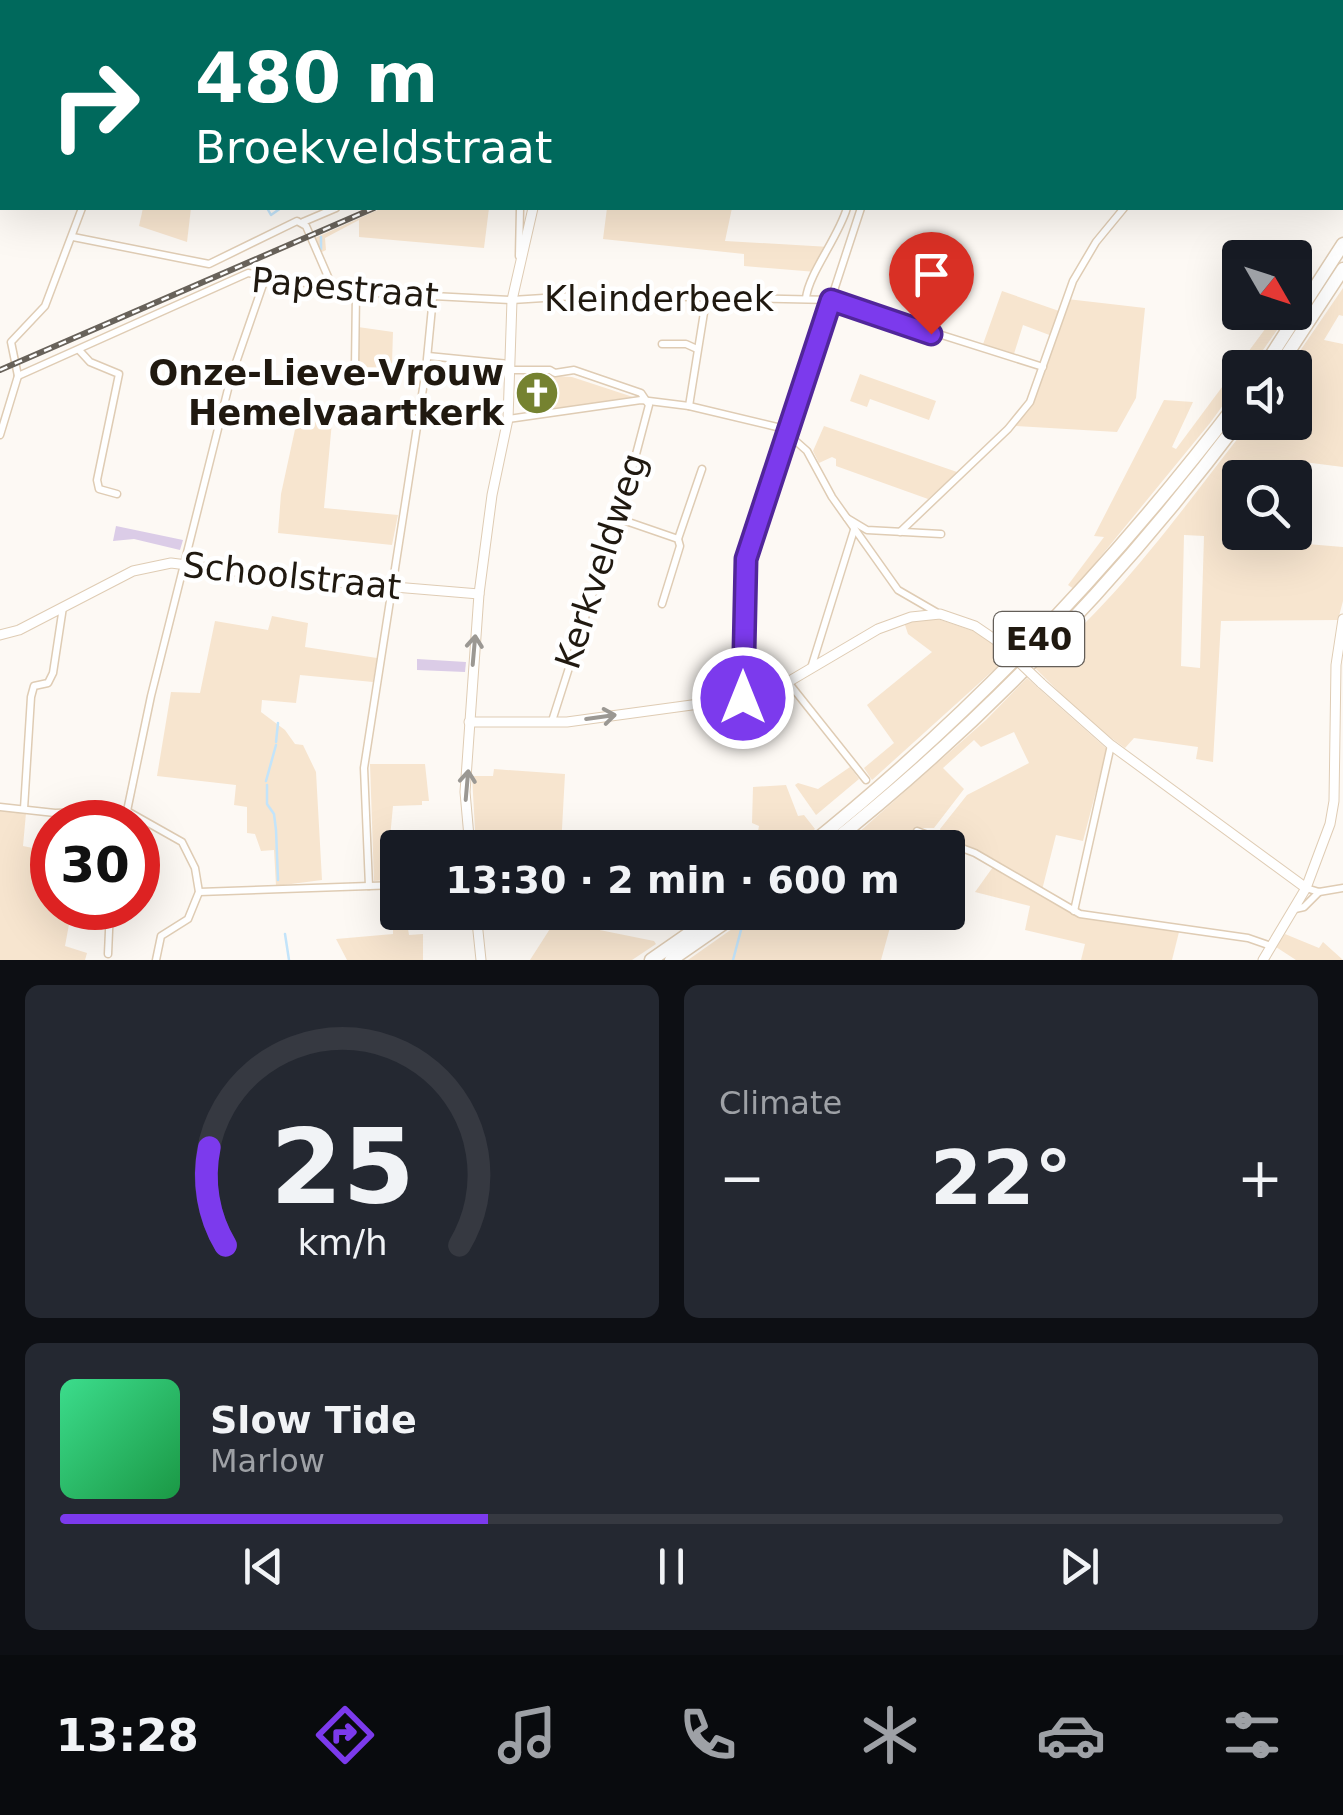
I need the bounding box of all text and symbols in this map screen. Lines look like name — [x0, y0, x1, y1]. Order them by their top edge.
text: 480 m — [195, 37, 438, 119]
icon: right — [30, 40, 160, 170]
text: Broekveldstraat — [195, 121, 552, 174]
pin — [889, 232, 974, 335]
north arrow — [1222, 240, 1312, 330]
map controls — [1222, 240, 1312, 550]
icon: arrive — [904, 247, 959, 302]
street label: Papestraat — [250, 260, 440, 316]
street label: Kleinderbeek — [544, 279, 775, 319]
button: sound — [1222, 350, 1312, 440]
place label: Onze-Lieve-Vrouw Hemelvaartkerk — [148, 353, 505, 433]
church icon: Onze-Lieve-Vrouw Hemelvaartkerk — [514, 370, 560, 416]
street label: Kerkveldweg — [547, 448, 655, 674]
button: search — [1222, 460, 1312, 550]
street label: Schoolstraat — [181, 545, 403, 607]
road number: E40 — [994, 612, 1084, 666]
one-way arrow — [465, 634, 484, 666]
position arrow — [691, 646, 795, 750]
one-way arrow — [584, 708, 616, 726]
one-way arrow — [457, 769, 476, 801]
speed limit sign: 30 — [30, 800, 160, 930]
text: 13:30 · 2 min · 600 m — [445, 858, 900, 902]
text: Climate — [719, 1084, 842, 1122]
text: 25 — [270, 1106, 414, 1228]
text: 22° — [930, 1134, 1072, 1222]
text: − — [719, 1146, 765, 1210]
text: + — [1237, 1146, 1283, 1210]
text: km/h — [297, 1222, 387, 1263]
text: Slow Tide — [210, 1398, 417, 1442]
text: Marlow — [210, 1442, 325, 1480]
icon: previous — [236, 1539, 291, 1594]
icon: pause — [644, 1539, 699, 1594]
icon: next — [1052, 1539, 1107, 1594]
icon: directions — [310, 1700, 380, 1770]
icon: music — [492, 1700, 562, 1770]
icon: phone — [673, 1700, 743, 1770]
icon: climate — [855, 1700, 925, 1770]
icon: car — [1036, 1700, 1106, 1770]
icon: filters — [1217, 1700, 1287, 1770]
text: 13:28 — [56, 1709, 199, 1762]

